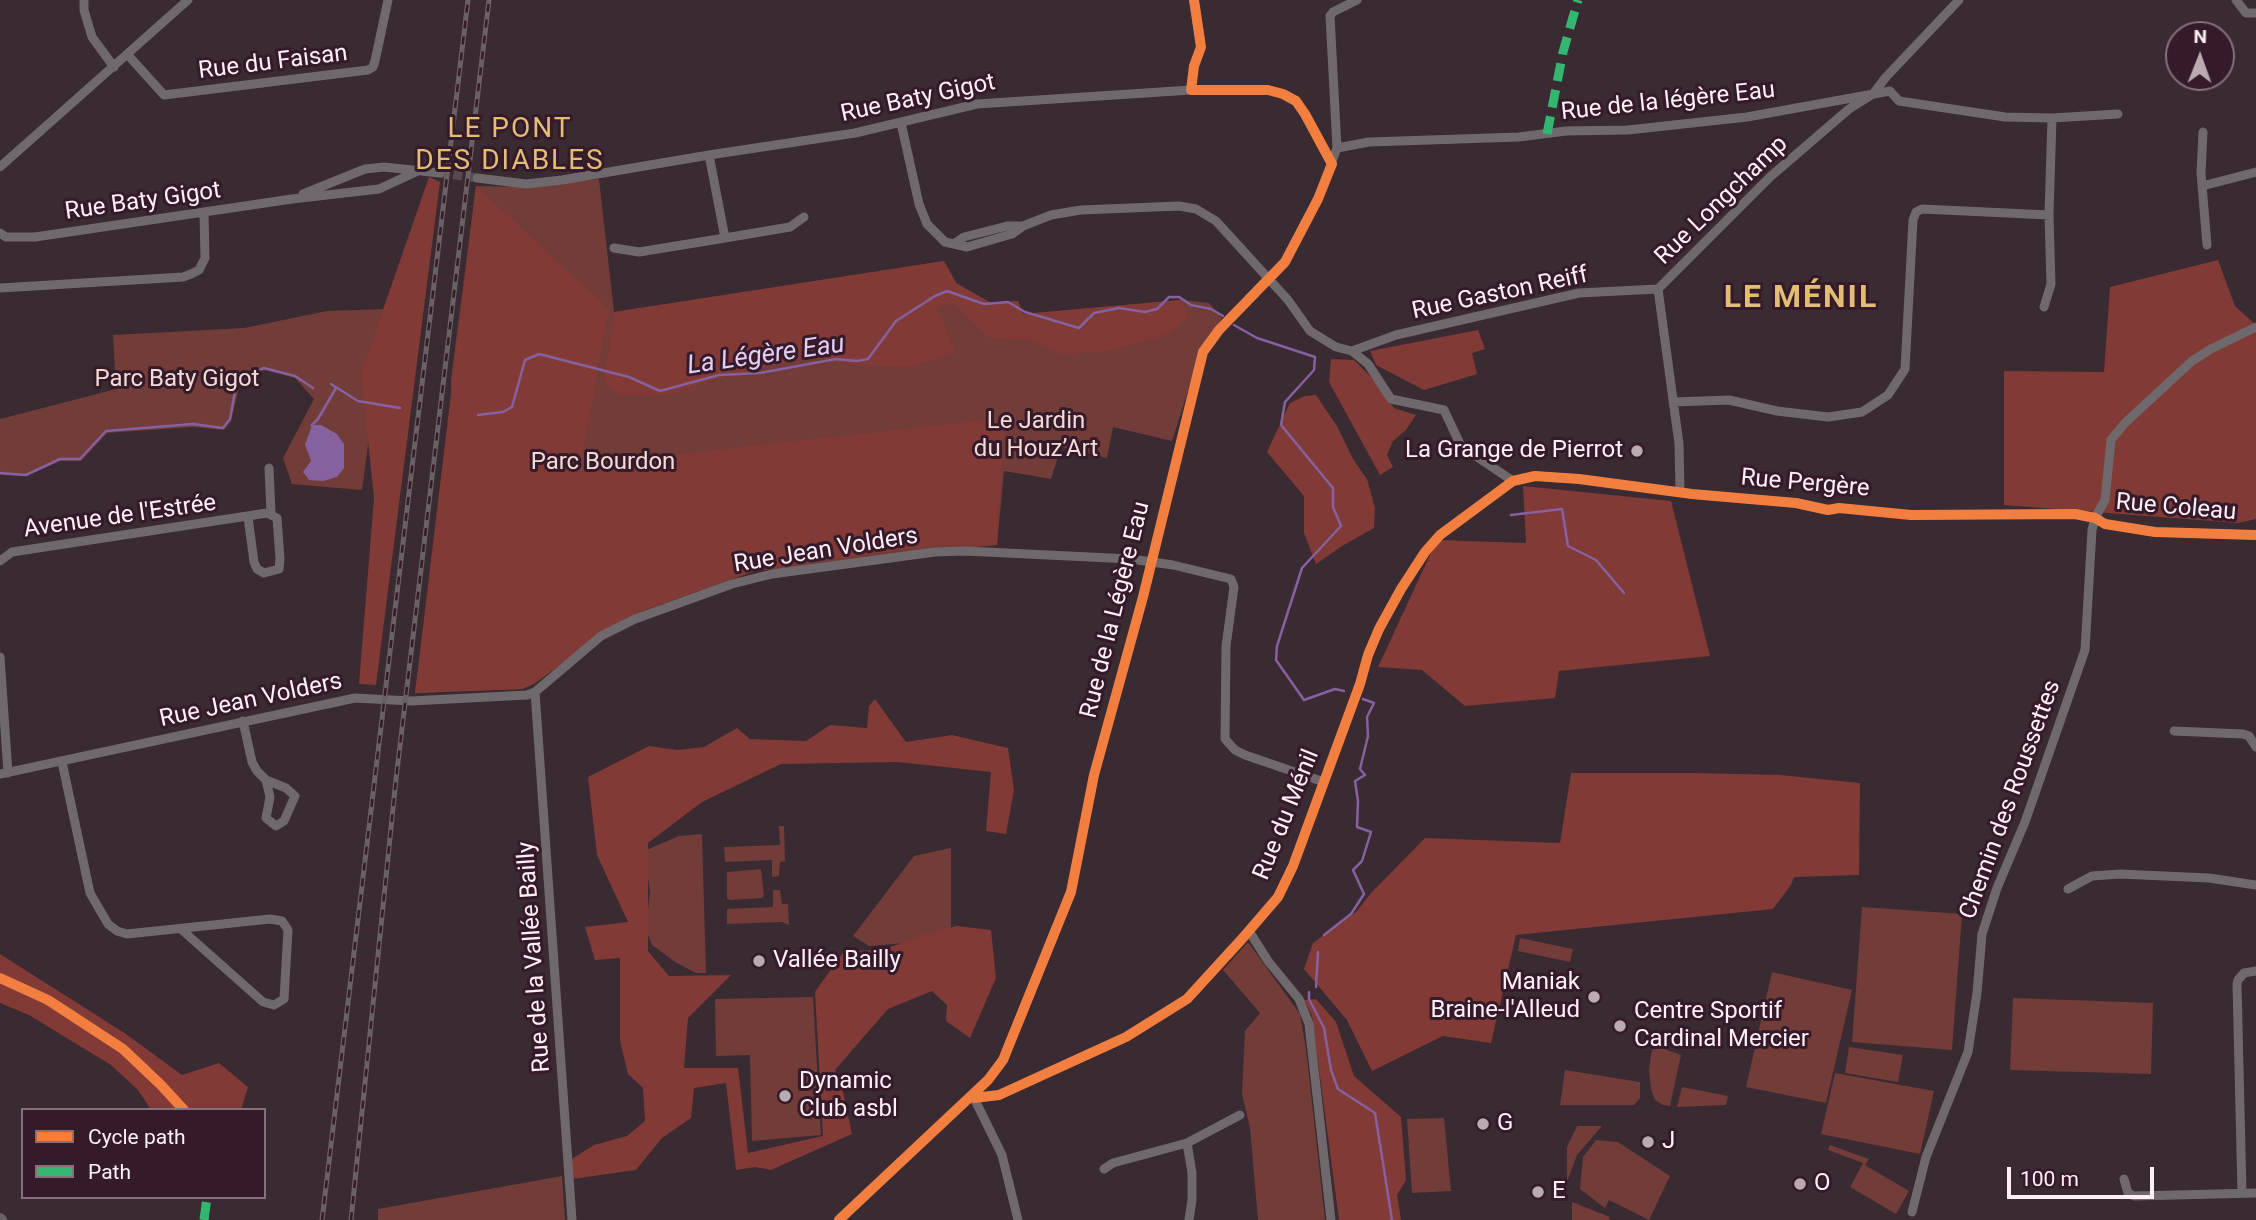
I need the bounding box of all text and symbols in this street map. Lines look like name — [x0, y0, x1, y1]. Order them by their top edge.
north arrow — [2165, 21, 2235, 91]
text: N — [2193, 25, 2207, 48]
street label: Rue du Faisan — [197, 40, 349, 86]
street label: Rue Baty Gigot — [838, 69, 998, 129]
street label: Rue de la légère Eau — [1560, 76, 1776, 128]
district label: LE PONT DES DIABLES — [417, 113, 603, 179]
street label: Rue Longchamp — [1650, 130, 1794, 272]
street label: Rue Baty Gigot — [63, 177, 223, 227]
street label: Rue Gaston Reiff — [1409, 261, 1591, 327]
district label: LE MÉNIL — [1725, 280, 1877, 318]
water label: La Légère Eau — [686, 330, 846, 382]
park label: Parc Baty Gigot — [95, 366, 259, 394]
park label: Le Jardin du Houz’Art — [974, 408, 1098, 464]
place label: La Grange de Pierrot — [1405, 437, 1623, 465]
marker: La Grange de Pierrot — [1629, 443, 1645, 459]
park label: Parc Bourdon — [531, 449, 675, 477]
street label: Rue Pergère — [1739, 464, 1871, 504]
street label: Rue Coleau — [2115, 488, 2237, 528]
street label: Avenue de l'Estrée — [22, 489, 218, 545]
street label: Rue de la Légère Eau — [1075, 499, 1157, 721]
street label: Rue Jean Volders — [732, 522, 920, 580]
street label: Rue Jean Volders — [157, 668, 345, 734]
street label: Chemin des Roussettes — [1954, 677, 2068, 923]
street label: Rue du Ménil — [1248, 746, 1326, 884]
street label: Rue de la Vallée Bailly — [513, 841, 557, 1073]
place label: Vallée Bailly — [773, 947, 901, 975]
marker: Vallée Bailly — [751, 953, 767, 969]
place label: Maniak Braine-l'Alleud — [1430, 969, 1580, 1025]
marker: Maniak Braine-l'Alleud — [1586, 989, 1602, 1005]
place label: Centre Sportif Cardinal Mercier — [1634, 998, 1809, 1054]
marker: Centre Sportif Cardinal Mercier — [1612, 1018, 1628, 1034]
place label: Dynamic Club asbl — [799, 1068, 898, 1124]
marker: Dynamic Club asbl — [777, 1088, 793, 1104]
legend — [21, 1108, 266, 1199]
place label: G — [1497, 1110, 1513, 1138]
marker: G — [1475, 1116, 1491, 1132]
text: Cycle path — [88, 1125, 186, 1149]
place label: J — [1662, 1128, 1675, 1156]
marker: J — [1640, 1134, 1656, 1150]
scale bar — [2011, 1154, 2158, 1198]
text: Path — [88, 1160, 131, 1184]
text: 100 m — [2020, 1167, 2079, 1191]
place label: O — [1814, 1170, 1831, 1198]
marker: O — [1792, 1176, 1808, 1192]
place label: E — [1552, 1178, 1566, 1206]
marker: E — [1530, 1184, 1546, 1200]

